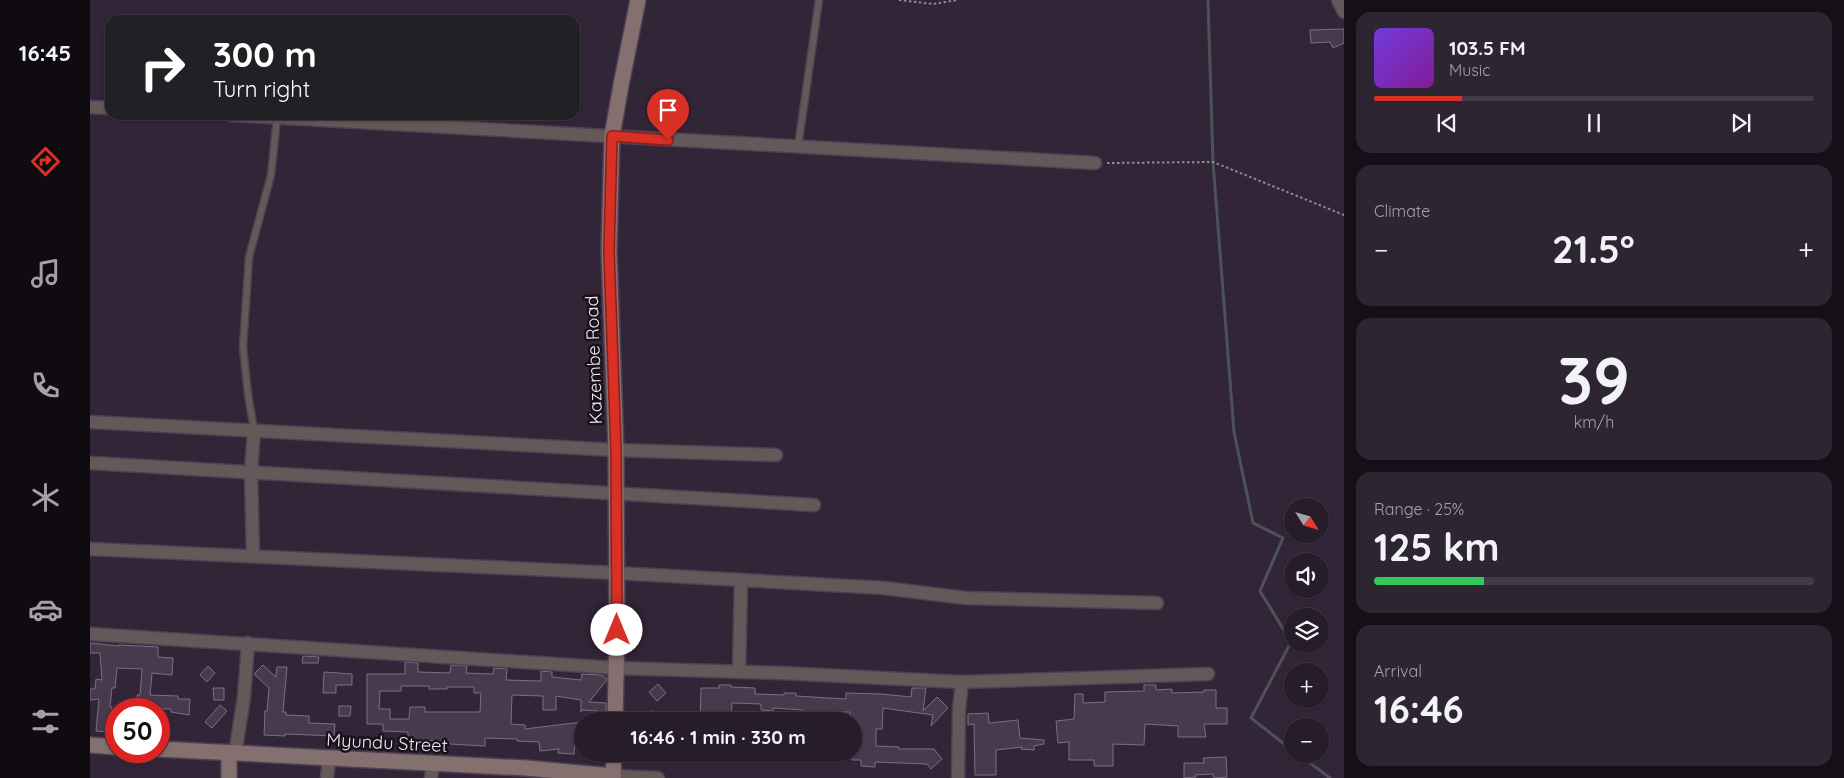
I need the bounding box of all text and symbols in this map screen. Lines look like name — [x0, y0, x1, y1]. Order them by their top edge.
text: 300 m — [213, 32, 317, 76]
icon: right — [130, 35, 195, 100]
text: 103.5 FM — [1449, 36, 1526, 60]
text: 16:45 — [19, 39, 71, 67]
text: Music — [1449, 60, 1491, 80]
text: Turn right — [213, 75, 310, 103]
pin — [647, 89, 689, 140]
icon: arrive — [654, 96, 682, 124]
icon: previous — [1433, 109, 1461, 137]
icon: pause — [1580, 109, 1608, 137]
icon: next — [1727, 109, 1755, 137]
icon: directions — [28, 144, 63, 179]
text: Climate — [1374, 201, 1430, 221]
text: 21.5° — [1552, 225, 1635, 273]
text: − — [1374, 232, 1389, 267]
text: + — [1798, 232, 1814, 267]
icon: music — [28, 256, 63, 291]
street label: Kazembe Road — [580, 295, 607, 425]
text: 39 — [1558, 339, 1630, 420]
icon: phone — [28, 368, 63, 403]
text: km/h — [1574, 412, 1614, 432]
icon: climate — [28, 480, 63, 515]
north arrow — [1284, 498, 1329, 542]
map controls — [1284, 498, 1329, 763]
text: Range · 25% — [1374, 499, 1464, 519]
text: 125 km — [1374, 523, 1500, 571]
button: sound — [1284, 553, 1329, 598]
icon: car — [28, 592, 63, 627]
position arrow — [590, 603, 642, 655]
button: layers — [1284, 608, 1329, 653]
text: Arrival — [1374, 661, 1422, 681]
button: + — [1284, 663, 1329, 708]
text: 16:46 — [1374, 685, 1464, 733]
speed limit sign: 50 — [105, 698, 170, 763]
icon: filters — [28, 704, 63, 739]
button: − — [1284, 718, 1329, 763]
text: 16:46 · 1 min · 330 m — [630, 725, 806, 749]
street label: Myundu Street — [326, 728, 448, 757]

